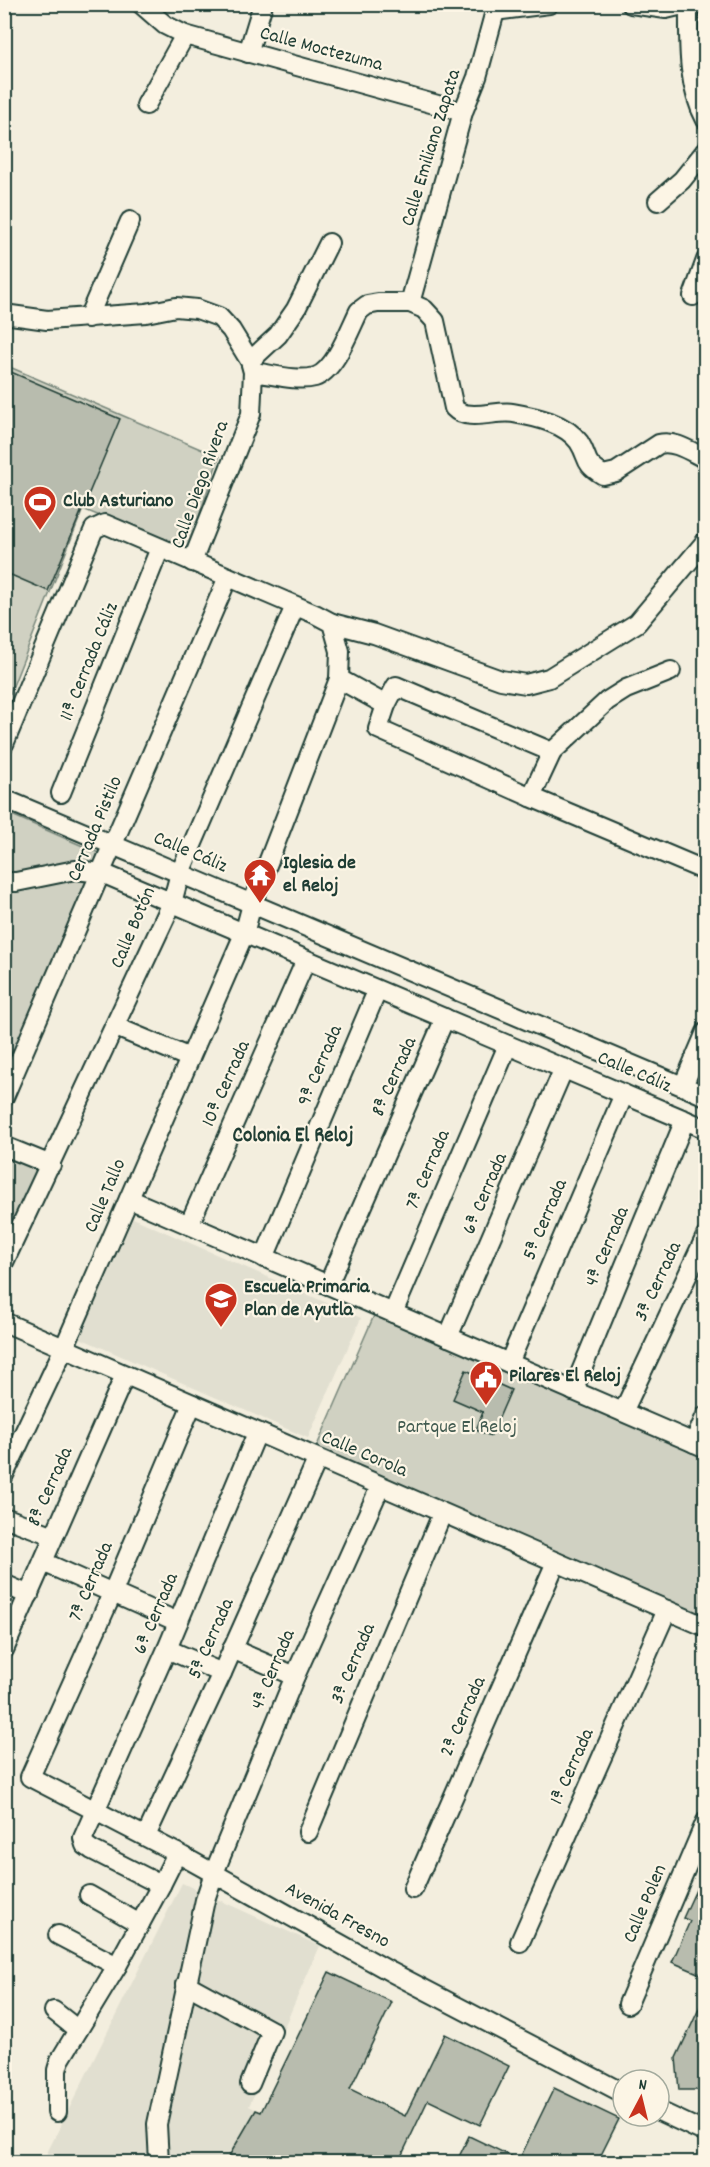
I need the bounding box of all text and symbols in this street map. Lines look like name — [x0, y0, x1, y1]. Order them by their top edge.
street label: Calle Moctezuma — [256, 20, 386, 80]
street label: Calle Emiliano Zapata — [395, 66, 469, 230]
street label: Calle Diego Rivera — [165, 416, 237, 553]
sports icon: Club Asturiano — [22, 484, 58, 531]
place label: Club Asturiano — [63, 488, 174, 516]
street label: 11ª Cerrada Cáliz — [53, 598, 127, 725]
street label: Cerrada Pistilo — [61, 772, 131, 886]
street label: Calle Cáliz — [149, 825, 232, 881]
place label: Iglesia de el Reloj — [283, 850, 356, 901]
temple icon: Iglesia de el Reloj — [242, 857, 278, 904]
street label: Calle Botón — [104, 883, 164, 973]
street label: 9ª Cerrada — [291, 1021, 351, 1111]
street label: 8ª Cerrada — [365, 1032, 425, 1121]
street label: 10ª Cerrada — [196, 1036, 259, 1132]
street label: Calle Cáliz — [593, 1045, 676, 1101]
district label: Colonia El Reloj — [233, 1122, 353, 1152]
street label: 7ª Cerrada — [400, 1125, 459, 1214]
street label: 6ª Cerrada — [456, 1148, 516, 1239]
street label: Calle Tallo — [78, 1155, 134, 1237]
street label: 5ª Cerrada — [516, 1175, 576, 1265]
street label: 4ª Cerrada — [579, 1202, 638, 1291]
street label: 3ª Cerrada — [628, 1237, 690, 1327]
place label: Escuela Primaria Plan de Ayutla — [244, 1274, 370, 1325]
school or university icon: Escuela Primaria Plan de Ayutla — [203, 1281, 239, 1328]
public building icon: Pilares El Reloj — [468, 1359, 504, 1406]
place label: Pilares El Reloj — [509, 1363, 621, 1391]
park label: Partque El Reloj — [397, 1414, 517, 1442]
street label: Calle Corola — [316, 1424, 412, 1486]
street label: 8ª Cerrada — [21, 1442, 81, 1531]
street label: 7ª Cerrada — [63, 1537, 122, 1626]
street label: 6ª Cerrada — [127, 1568, 187, 1659]
street label: 5ª Cerrada — [182, 1594, 242, 1684]
street label: 3ª Cerrada — [324, 1619, 384, 1709]
street label: 4ª Cerrada — [245, 1625, 304, 1714]
street label: 2ª Cerrada — [434, 1672, 494, 1762]
street label: 1ª Cerrada — [544, 1724, 602, 1810]
street label: Calle Polen — [617, 1860, 675, 1948]
street label: Avenida Fresno — [279, 1876, 395, 1956]
north arrow — [611, 2068, 671, 2128]
text: N — [637, 2074, 648, 2098]

